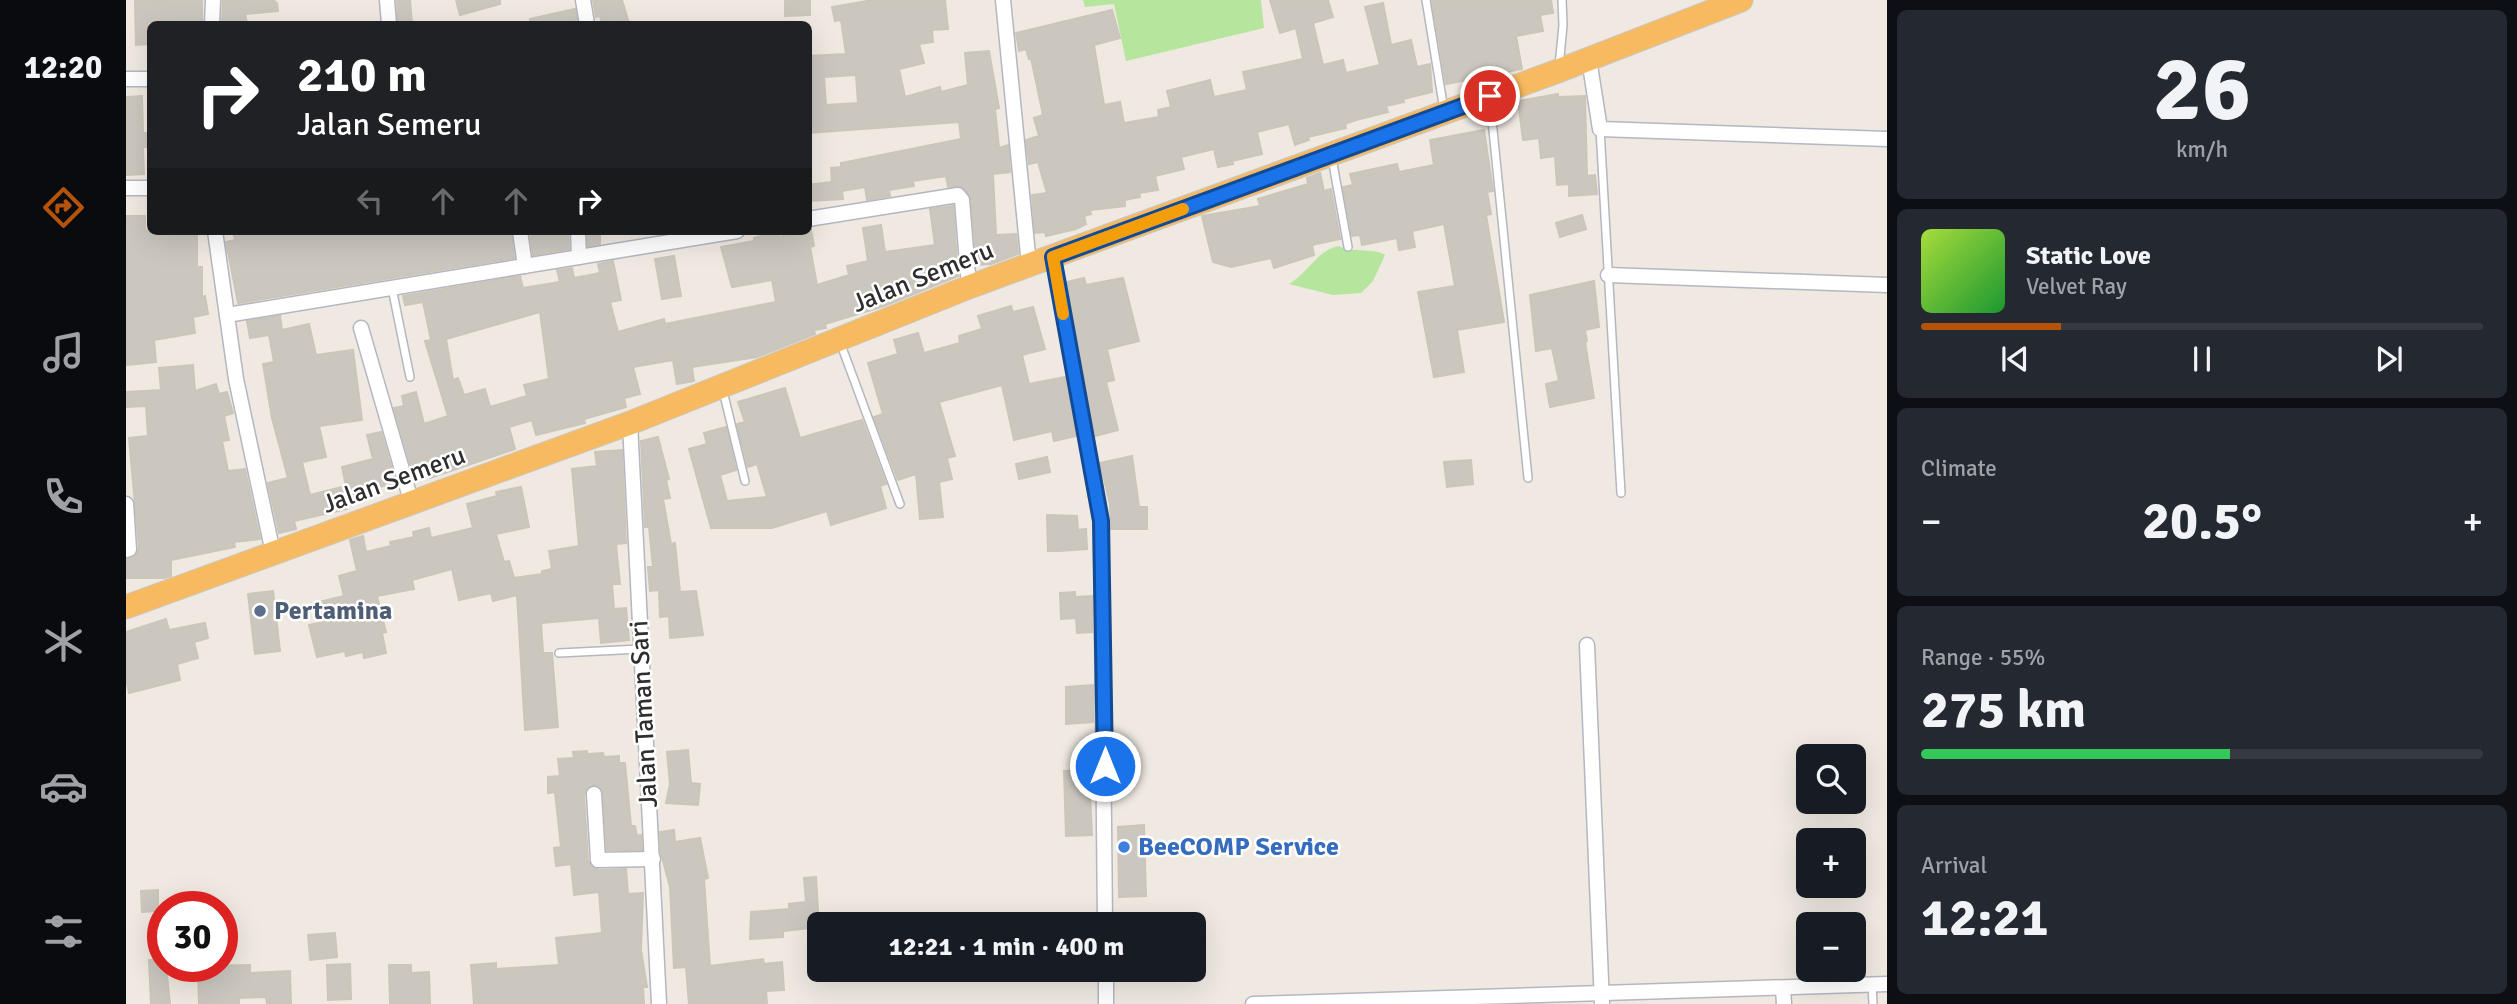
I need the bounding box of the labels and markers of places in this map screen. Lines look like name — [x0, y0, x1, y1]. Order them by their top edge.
pin — [1460, 66, 1520, 126]
place label: Pertamina — [274, 595, 392, 627]
marker: Pertamina — [252, 603, 268, 619]
place label: BeeCOMP Service — [1138, 831, 1339, 863]
marker: BeeCOMP Service — [1116, 839, 1132, 855]

